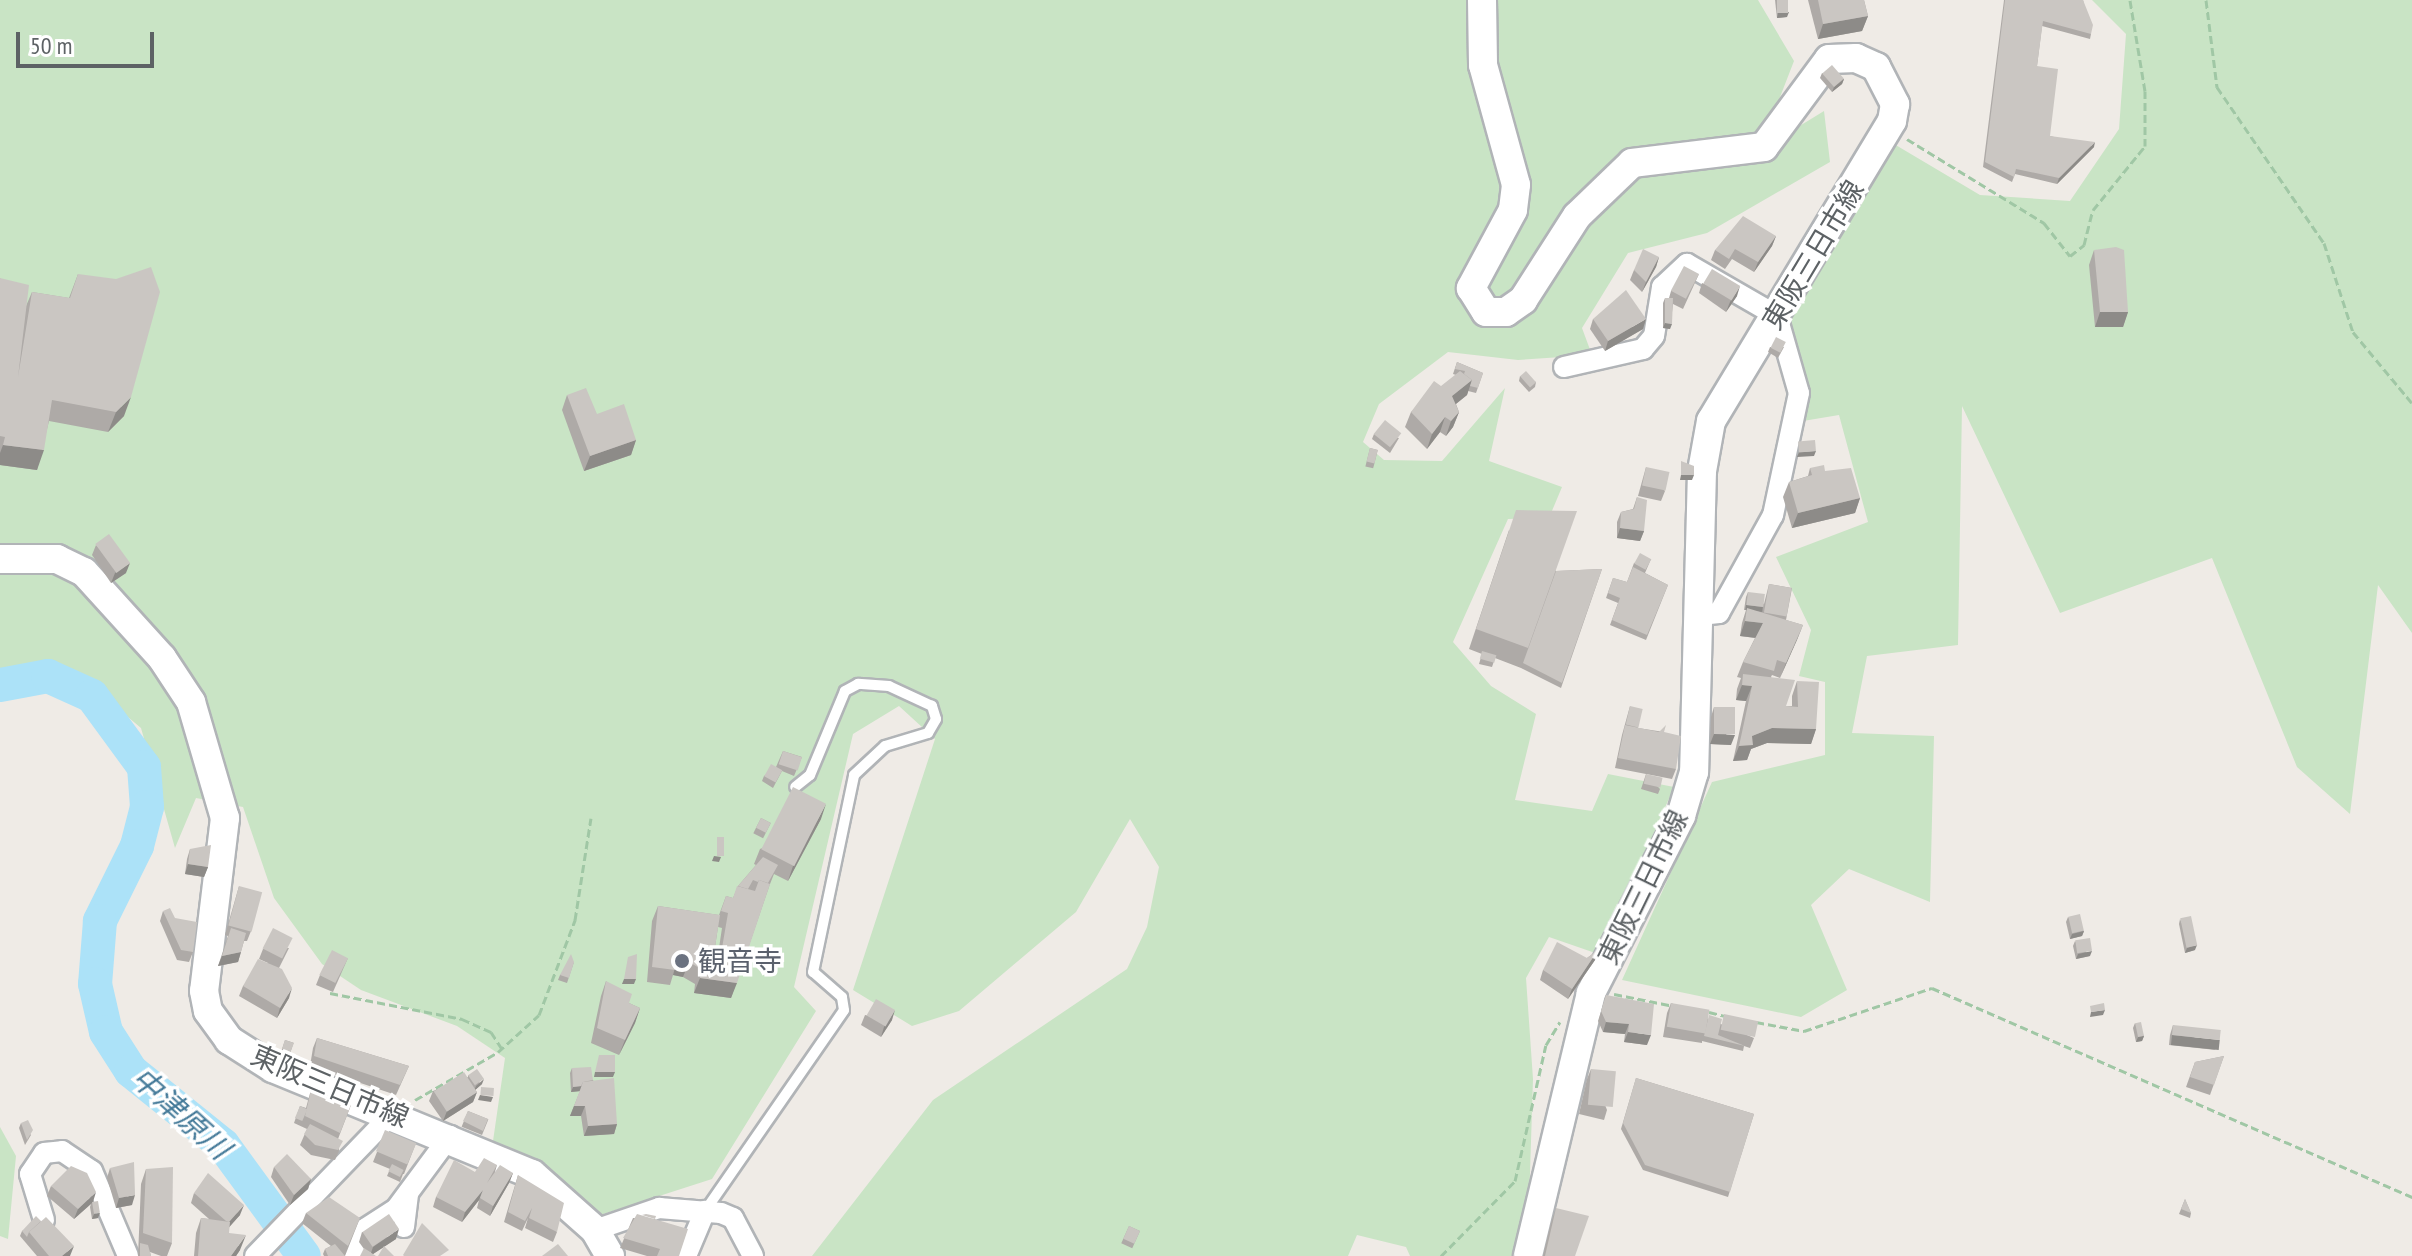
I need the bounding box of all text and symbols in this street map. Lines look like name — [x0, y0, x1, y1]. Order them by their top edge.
scale bar — [20, 16, 158, 66]
text: 50 m — [30, 30, 72, 61]
street label: 東阪三日市線 — [1755, 174, 1871, 336]
street label: 東阪三日市線 — [1591, 804, 1695, 970]
place label: 観音寺 — [698, 944, 782, 978]
marker: 観音寺 — [673, 952, 691, 970]
street label: 東阪三日市線 — [246, 1038, 414, 1134]
water label: 中津原川 — [124, 1059, 238, 1167]

